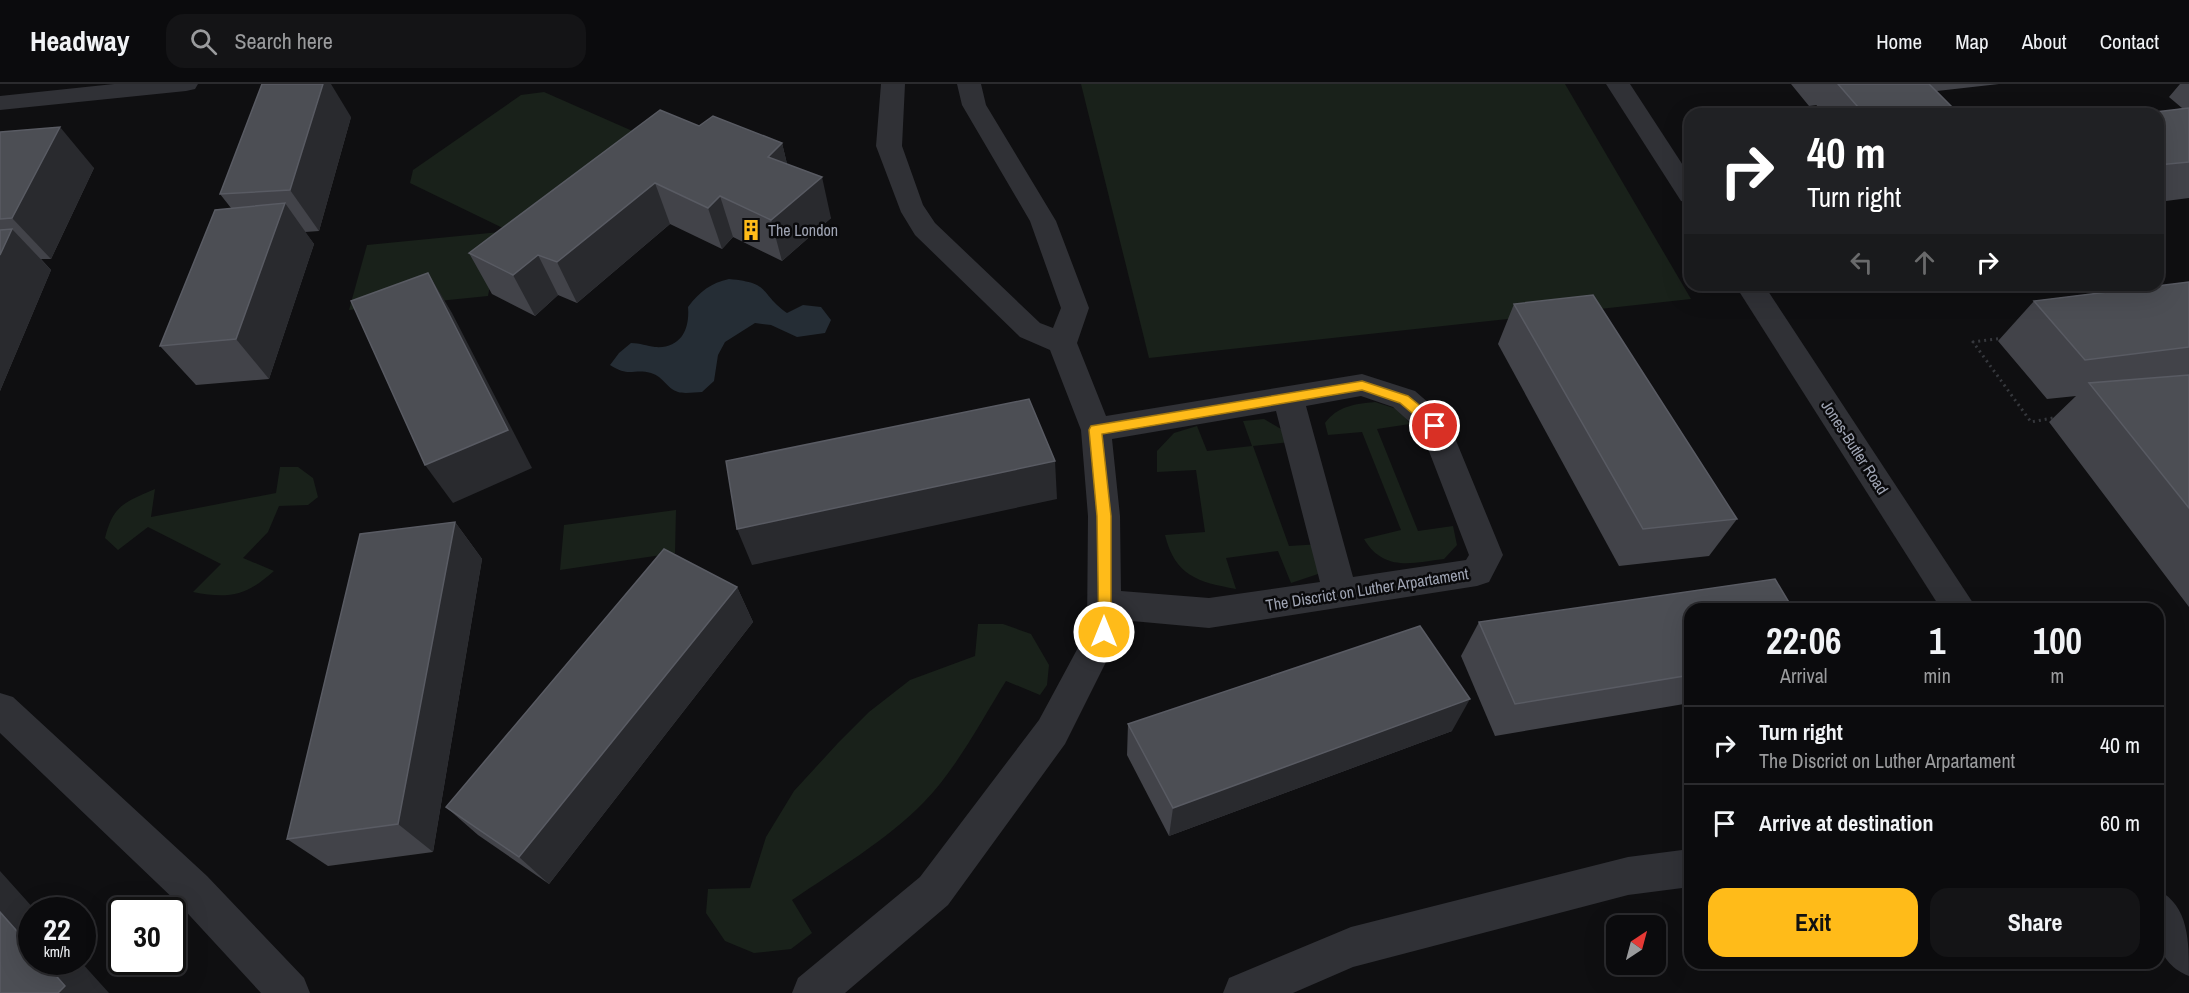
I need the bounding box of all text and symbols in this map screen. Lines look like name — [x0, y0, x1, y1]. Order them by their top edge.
search box — [166, 14, 586, 68]
text: Headway — [30, 22, 130, 60]
icon: search — [187, 25, 220, 58]
text: Search here — [235, 26, 333, 56]
text: Home — [1876, 27, 1922, 56]
text: Map — [1955, 27, 1989, 56]
text: About — [2022, 27, 2067, 56]
text: Contact — [2100, 27, 2159, 56]
text: 40 m — [1807, 125, 1886, 181]
icon: right — [1708, 132, 1786, 210]
text: Turn right — [1807, 179, 1901, 215]
building icon: The London — [739, 218, 763, 242]
place label: The London — [768, 219, 838, 241]
icon: left — [1845, 246, 1878, 279]
icon: ahead — [1908, 246, 1941, 279]
icon: right — [1971, 246, 2004, 279]
street label: Jones-Butler Road — [1816, 395, 1894, 499]
pin — [1409, 400, 1460, 451]
icon: arrive — [1418, 409, 1451, 442]
street label: The Discrict on Luther Arpartament — [1264, 562, 1470, 616]
position arrow — [1072, 600, 1136, 664]
text: 22:06 — [1766, 617, 1841, 665]
text: 1 — [1929, 617, 1945, 665]
text: 100 — [2033, 617, 2082, 665]
text: Arrival — [1780, 662, 1827, 689]
text: min — [1923, 662, 1951, 689]
text: m — [2051, 662, 2064, 689]
text: Turn right — [1759, 717, 1843, 747]
icon: right — [1708, 729, 1741, 762]
text: 40 m — [2100, 730, 2140, 760]
text: The Discrict on Luther Arpartament — [1759, 747, 2015, 774]
icon: arrive — [1708, 807, 1741, 840]
text: Arrive at destination — [1759, 808, 1933, 838]
text: 60 m — [2100, 808, 2140, 838]
button: Exit — [1708, 888, 1918, 957]
button: Share — [1930, 888, 2140, 957]
speed limit sign: 30 — [108, 897, 186, 975]
text: 22 — [43, 909, 71, 949]
north arrow — [1606, 915, 1666, 975]
map controls — [1606, 915, 1666, 975]
text: km/h — [44, 941, 70, 962]

